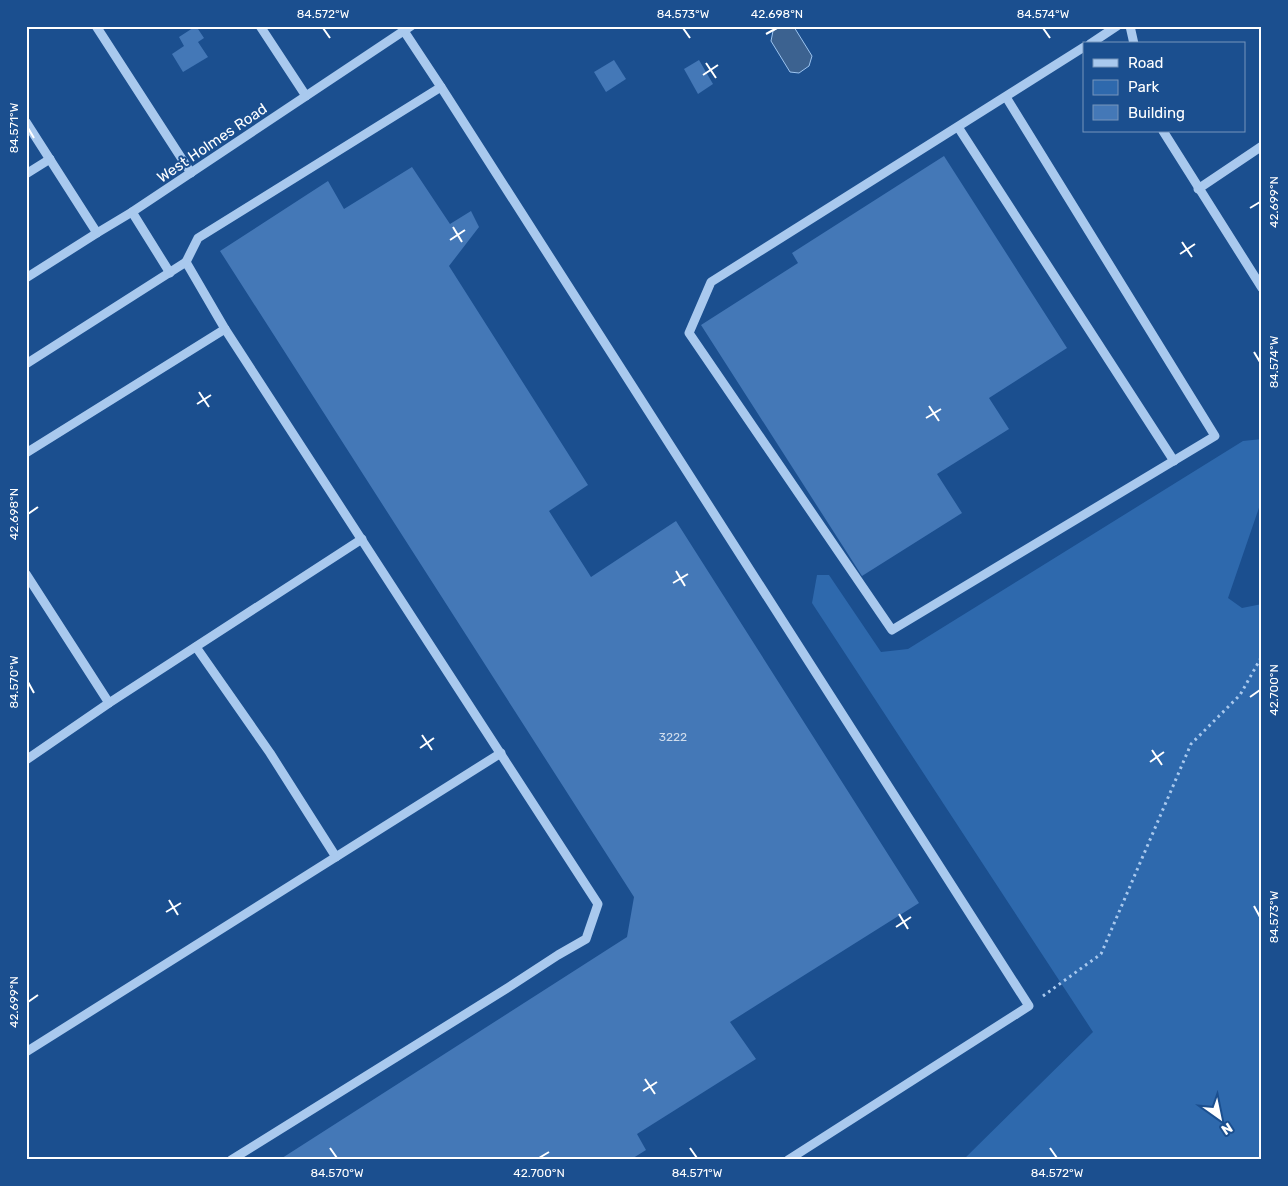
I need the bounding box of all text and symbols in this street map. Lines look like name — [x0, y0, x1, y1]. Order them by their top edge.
text: 84.572°W — [297, 7, 350, 21]
text: 84.573°W — [657, 7, 710, 21]
text: 42.698°N — [751, 7, 803, 21]
text: 84.574°W — [1017, 7, 1070, 21]
legend — [1083, 42, 1246, 132]
text: Road — [1128, 54, 1164, 72]
text: Park — [1128, 78, 1159, 96]
street label: West Holmes Road — [154, 100, 270, 186]
text: 84.571°W — [7, 102, 21, 153]
text: Building — [1128, 104, 1185, 122]
text: 42.699°N — [1267, 176, 1281, 228]
text: 84.574°W — [1267, 335, 1281, 388]
text: 42.698°N — [7, 488, 21, 540]
text: 84.570°W — [7, 655, 21, 709]
text: 42.700°N — [1267, 664, 1281, 716]
house number: 3222 — [659, 730, 687, 744]
text: 84.573°W — [1267, 890, 1281, 943]
text: 42.699°N — [7, 976, 21, 1028]
north arrow — [1196, 1094, 1246, 1144]
text: N — [1218, 1119, 1236, 1138]
text: 84.570°W — [310, 1166, 364, 1180]
text: 42.700°N — [513, 1166, 565, 1180]
text: 84.571°W — [672, 1166, 723, 1180]
text: 84.572°W — [1031, 1166, 1084, 1180]

